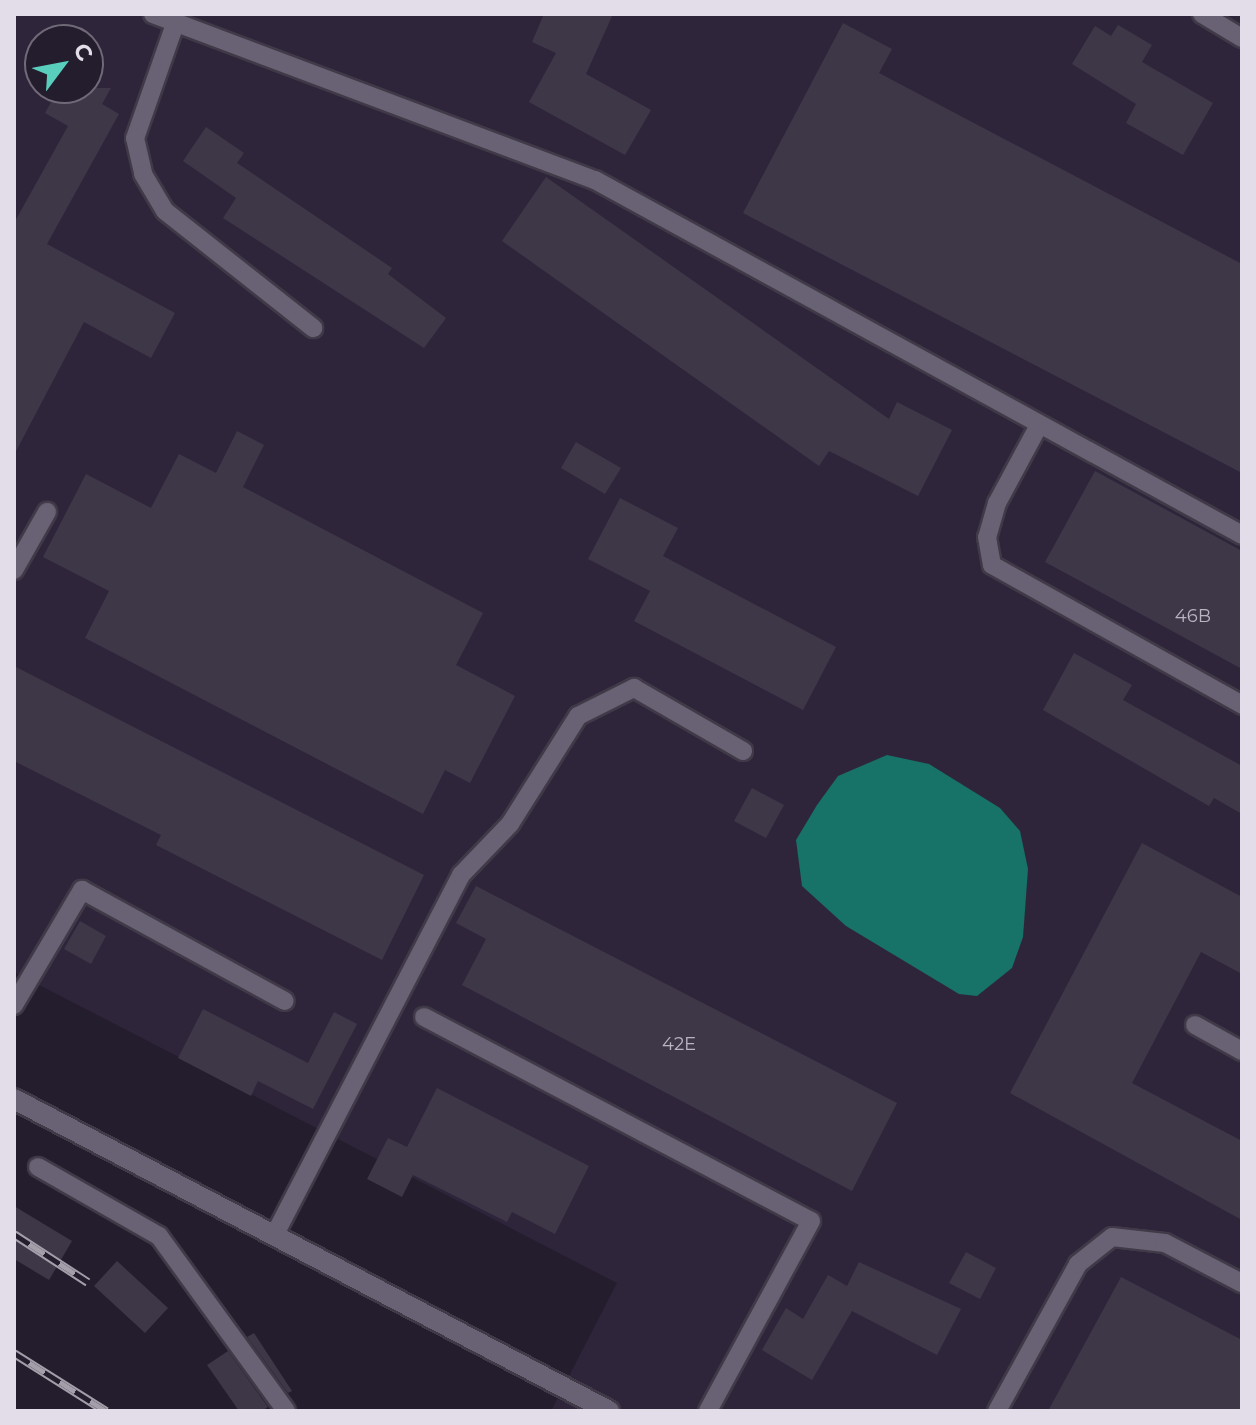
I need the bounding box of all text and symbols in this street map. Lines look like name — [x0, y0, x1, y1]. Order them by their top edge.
north arrow — [24, 24, 104, 104]
text: С — [67, 38, 99, 66]
house number: 46В — [1175, 605, 1211, 627]
house number: 42Е — [662, 1033, 696, 1055]

